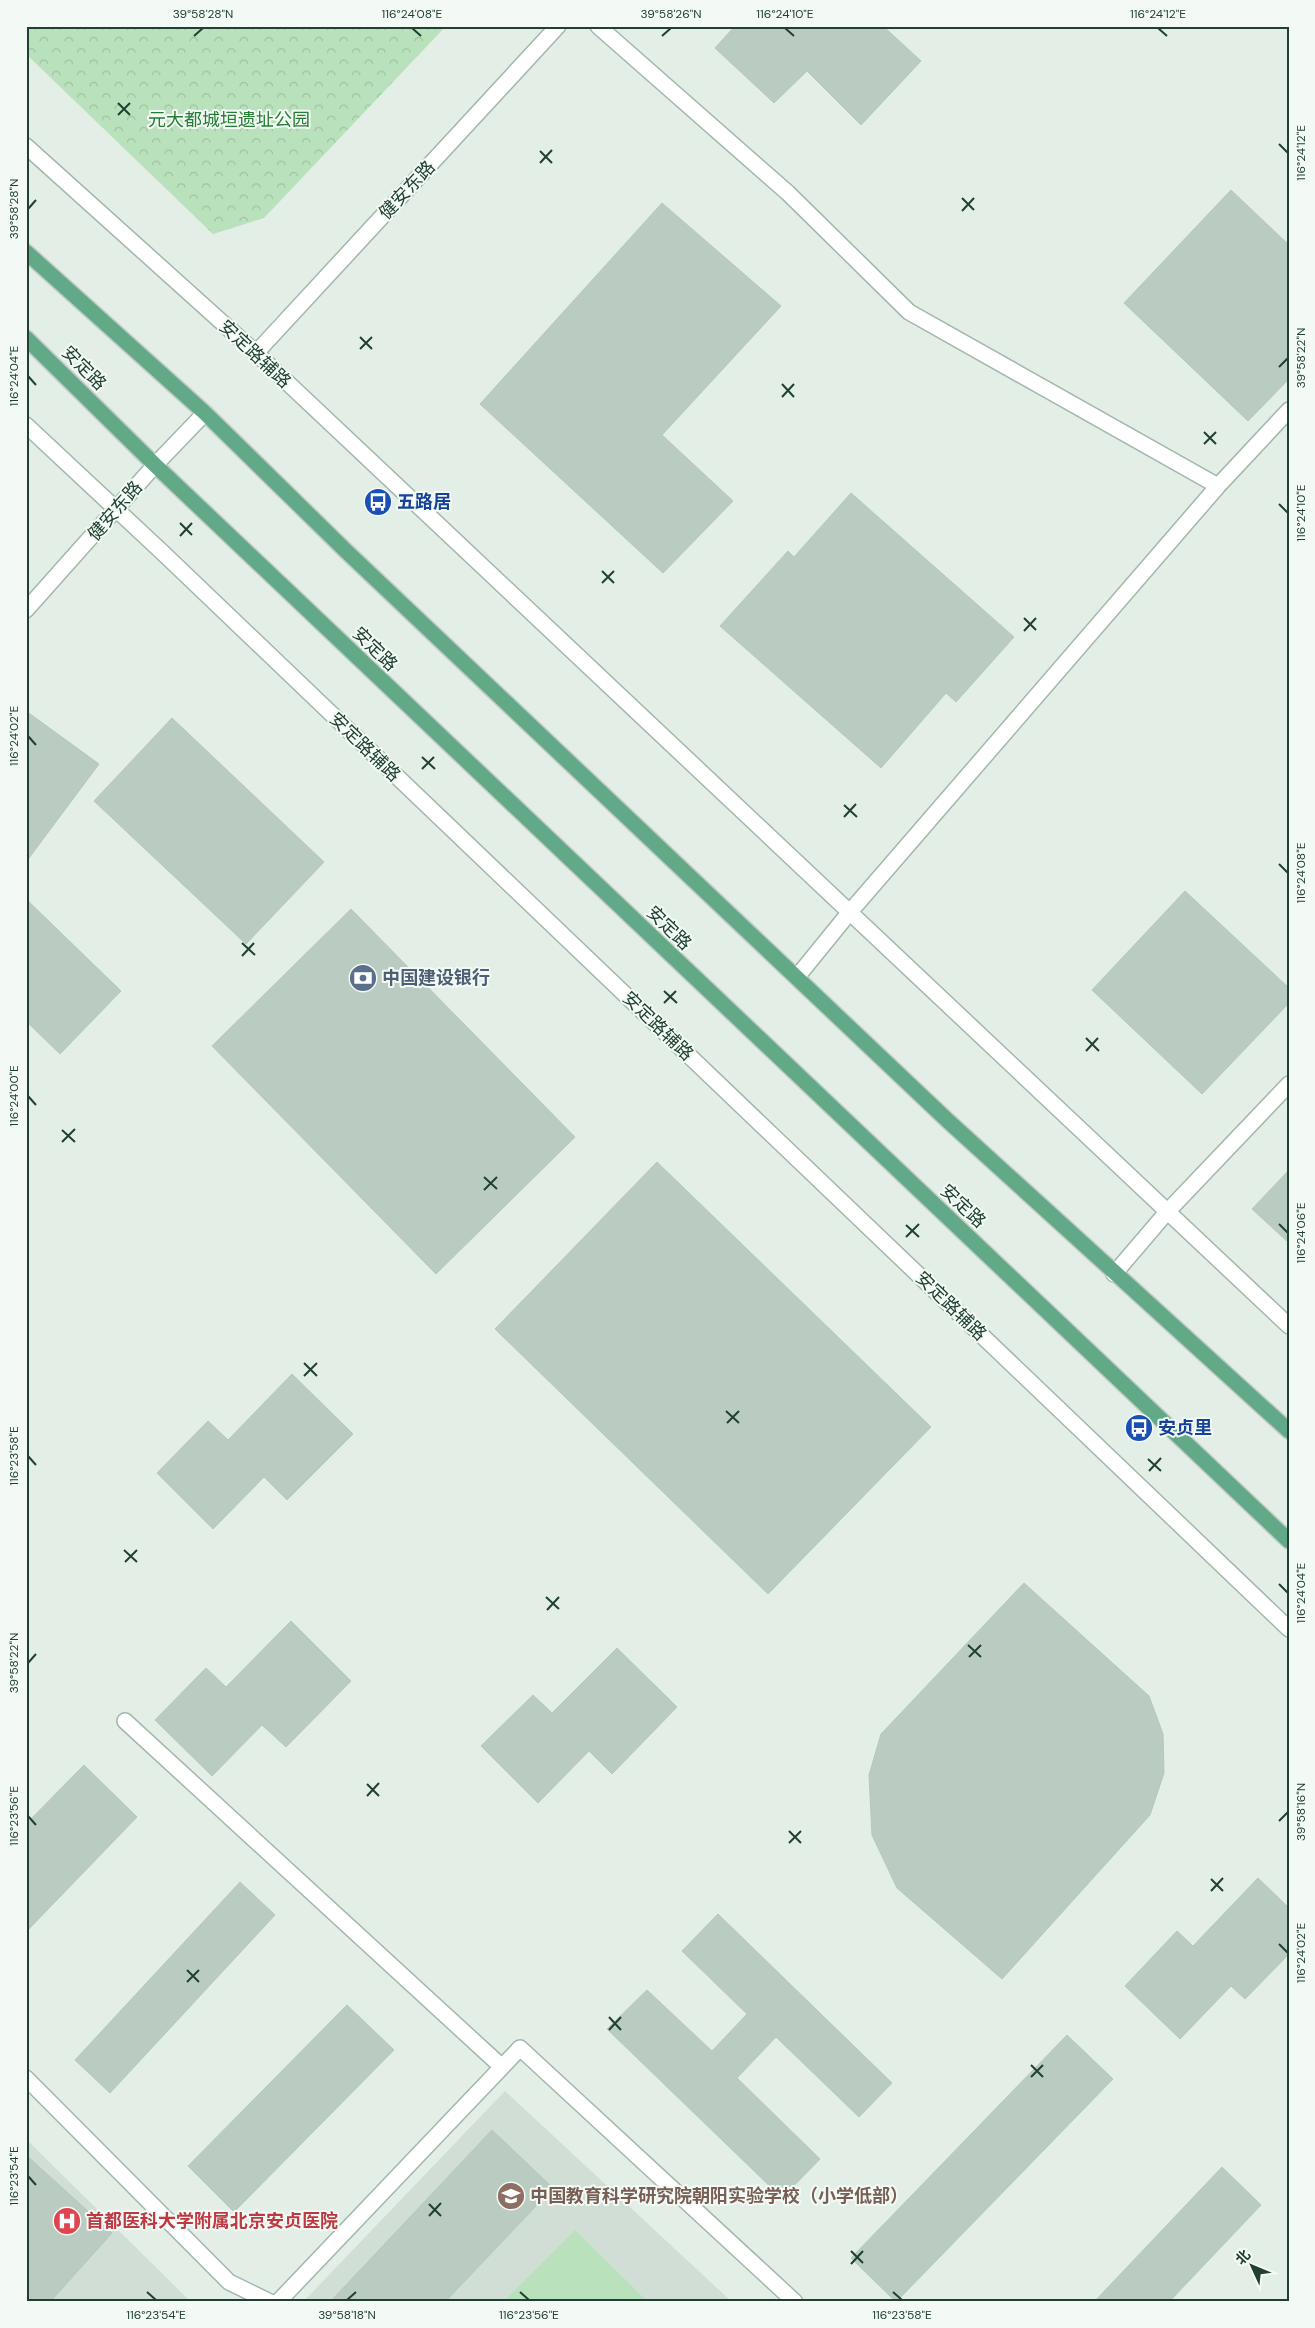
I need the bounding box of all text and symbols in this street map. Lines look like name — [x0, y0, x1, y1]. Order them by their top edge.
text: 39°58'28"N — [173, 6, 233, 22]
text: 116°24'08"E — [382, 6, 443, 22]
text: 39°58'26"N — [640, 6, 702, 22]
text: 116°24'10"E — [756, 6, 814, 22]
text: 116°24'12"E — [1130, 6, 1186, 22]
park label: 元大都城垣遗址公园 — [148, 108, 310, 132]
text: 116°24'12"E — [1293, 125, 1309, 181]
street label: 健安东路 — [374, 155, 440, 225]
text: 39°58'28"N — [6, 179, 22, 239]
street label: 安定路辅路 — [214, 315, 296, 393]
text: 39°58'22"N — [1293, 328, 1309, 388]
street label: 安定路 — [56, 340, 112, 396]
text: 116°24'04"E — [6, 345, 22, 406]
street label: 健安东路 — [82, 476, 148, 546]
text: 116°24'10"E — [1293, 484, 1309, 542]
bus stop icon: 五路居 — [363, 487, 393, 517]
place label: 五路居 — [397, 490, 451, 514]
street label: 安定路 — [347, 622, 403, 676]
text: 116°24'02"E — [6, 706, 22, 766]
street label: 安定路辅路 — [324, 707, 406, 787]
text: 116°24'08"E — [1293, 842, 1309, 903]
street label: 安定路 — [641, 901, 697, 955]
bank icon: 中国建设银行 — [348, 963, 378, 993]
place label: 中国建设银行 — [382, 966, 490, 990]
street label: 安定路辅路 — [617, 986, 699, 1066]
text: 116°24'00"E — [6, 1065, 22, 1127]
street label: 安定路 — [935, 1179, 991, 1233]
text: 116°24'06"E — [1293, 1202, 1309, 1264]
street label: 安定路辅路 — [910, 1266, 992, 1346]
bus stop icon: 安贞里 — [1124, 1413, 1154, 1443]
place label: 安贞里 — [1158, 1416, 1212, 1440]
text: 116°23'58"E — [6, 1426, 22, 1486]
text: 116°24'04"E — [1293, 1562, 1309, 1623]
text: 39°58'22"N — [6, 1633, 22, 1693]
text: 39°58'16"N — [1293, 1783, 1309, 1841]
text: 116°23'56"E — [6, 1786, 22, 1846]
text: 116°24'02"E — [1293, 1923, 1309, 1983]
text: 116°23'54"E — [6, 2146, 22, 2206]
school or university icon: 中国教育科学研究院朝阳实验学校（小学低部） — [496, 2181, 526, 2211]
place label: 中国教育科学研究院朝阳实验学校（小学低部） — [530, 2184, 908, 2208]
hospital icon: 首都医科大学附属北京安贞医院 — [52, 2206, 82, 2236]
place label: 首都医科大学附属北京安贞医院 — [86, 2209, 338, 2233]
north arrow — [1228, 2240, 1278, 2290]
text: 北 — [1231, 2246, 1254, 2268]
text: 116°23'54"E — [126, 2307, 186, 2323]
text: 39°58'18"N — [318, 2307, 376, 2323]
text: 116°23'56"E — [499, 2307, 559, 2323]
text: 116°23'58"E — [872, 2307, 932, 2323]

